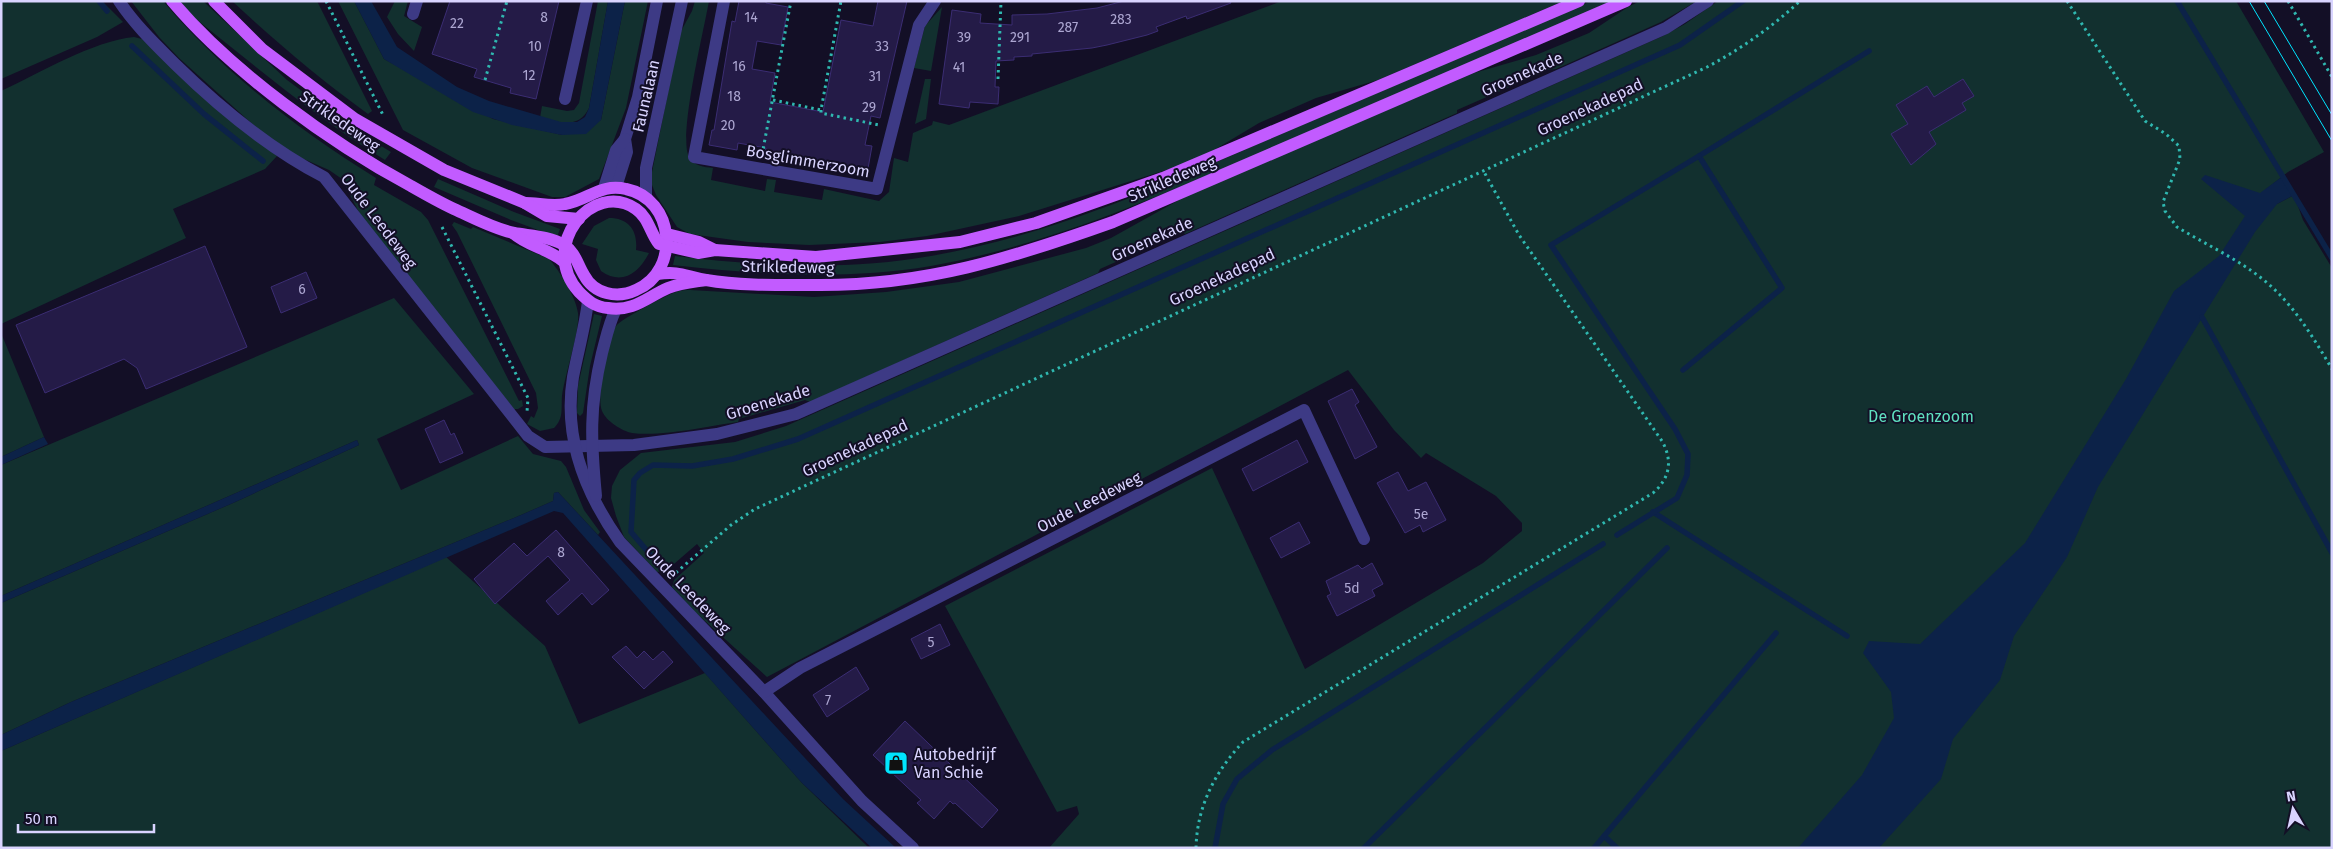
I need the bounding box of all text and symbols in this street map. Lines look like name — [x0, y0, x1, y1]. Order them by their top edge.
house number: 8 — [540, 9, 548, 26]
house number: 14 — [744, 9, 758, 26]
house number: 283 — [1110, 11, 1132, 28]
house number: 22 — [450, 15, 464, 32]
house number: 287 — [1058, 19, 1078, 36]
house number: 39 — [957, 29, 971, 46]
house number: 291 — [1010, 29, 1030, 46]
house number: 10 — [528, 38, 542, 55]
house number: 33 — [875, 38, 889, 55]
street label: Groenekade — [1478, 48, 1566, 100]
street label: Faunalaan — [628, 58, 664, 134]
house number: 16 — [732, 58, 746, 75]
house number: 41 — [953, 59, 965, 76]
house number: 12 — [523, 67, 536, 84]
house number: 31 — [869, 68, 881, 85]
street label: Groenekadepad — [1534, 74, 1646, 140]
street label: Strikledeweg — [296, 86, 384, 156]
house number: 18 — [727, 88, 741, 105]
house number: 29 — [862, 99, 876, 116]
house number: 20 — [721, 117, 736, 134]
street label: Bosglimmerzoom — [745, 141, 871, 181]
street label: Strikledeweg — [1125, 152, 1219, 206]
street label: Oude Leedeweg — [337, 169, 422, 273]
street label: Groenekade — [1108, 213, 1196, 265]
street label: Groenekadepad — [1166, 244, 1278, 310]
street label: Strikledeweg — [741, 257, 836, 277]
house number: 6 — [298, 281, 306, 298]
street label: Groenekade — [724, 380, 812, 424]
park label: De Groenzoom — [1868, 407, 1974, 426]
street label: Groenekadepad — [799, 415, 911, 481]
street label: Oude Leedeweg — [1034, 467, 1145, 537]
house number: 5e — [1414, 506, 1428, 523]
street label: Oude Leedeweg — [641, 542, 735, 638]
house number: 8 — [557, 544, 565, 561]
house number: 5d — [1344, 580, 1360, 597]
house number: 5 — [927, 634, 935, 651]
house number: 7 — [825, 692, 831, 709]
place label: Autobedrijf Van Schie — [914, 745, 997, 782]
shop icon: Autobedrijf Van Schie — [883, 750, 909, 776]
north arrow — [2268, 784, 2318, 834]
text: N — [2285, 788, 2297, 806]
scale bar — [18, 802, 154, 834]
text: 50 m — [25, 810, 58, 828]

